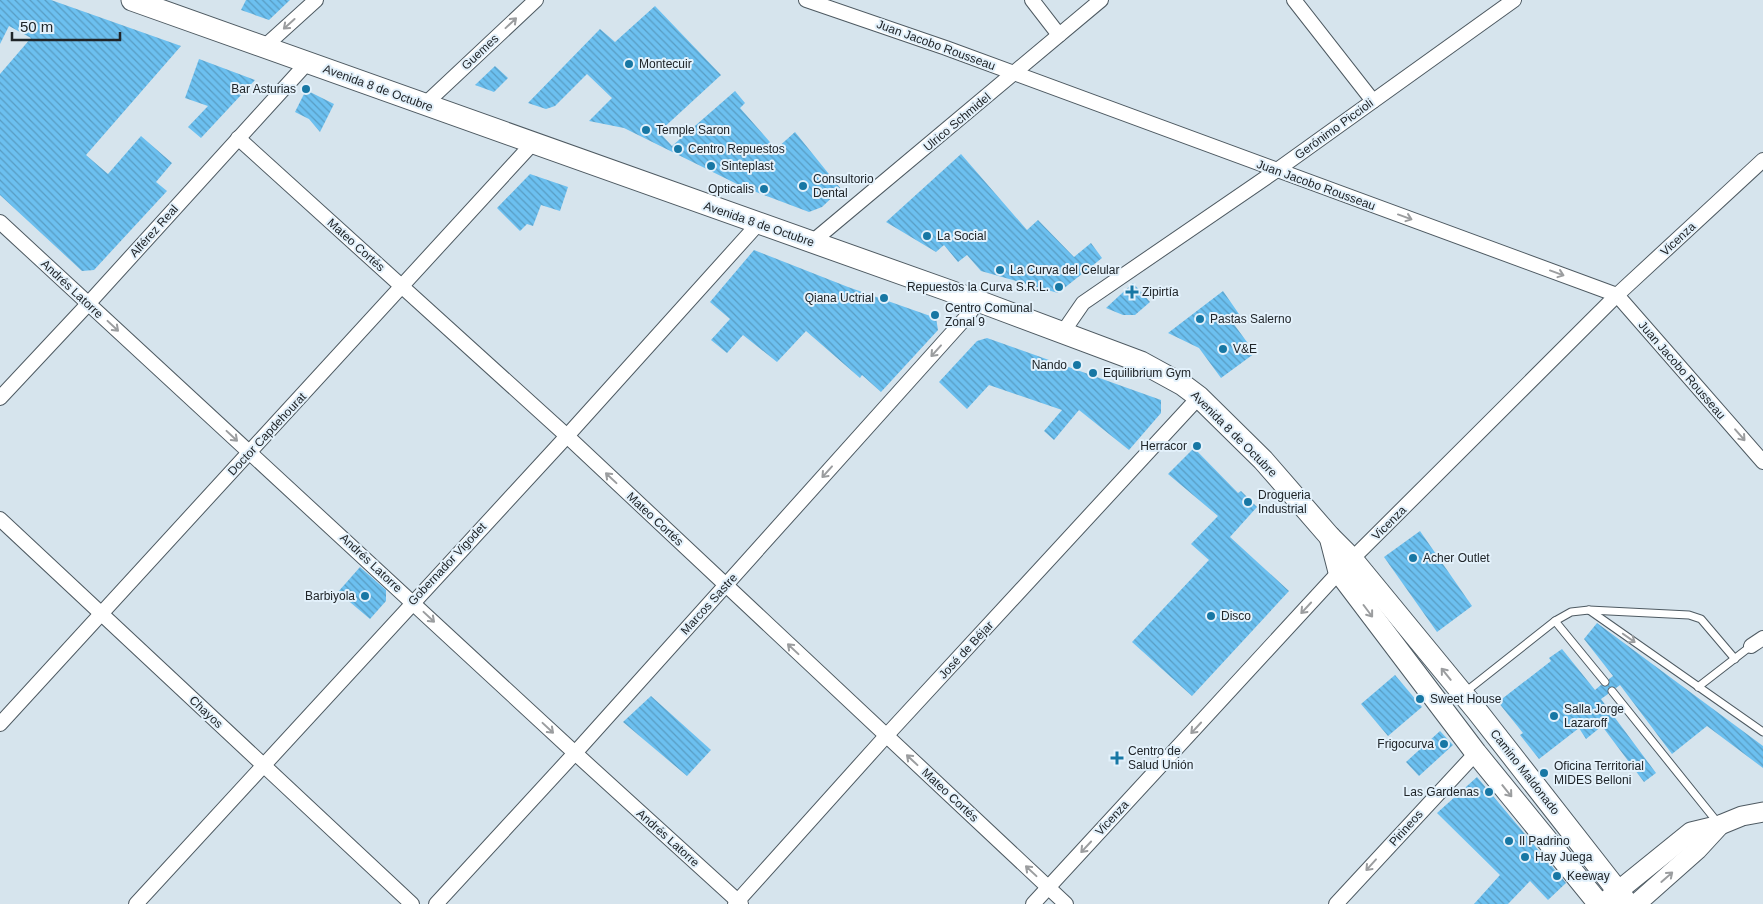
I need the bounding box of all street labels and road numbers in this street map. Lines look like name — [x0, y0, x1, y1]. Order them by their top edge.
street label: Juan Jacobo Rousseau — [875, 17, 997, 73]
street label: Guemes — [459, 31, 501, 73]
street label: Avenida 8 de Octubre — [321, 62, 435, 115]
street label: Ulrico Schmidel — [921, 90, 993, 154]
street label: Gerónimo Piccioli — [1292, 96, 1376, 162]
street label: Juan Jacobo Rousseau — [1255, 157, 1377, 213]
street label: Avenida 8 de Octubre — [702, 199, 816, 250]
street label: Alférez Real — [127, 202, 181, 260]
street label: Mateo Cortés — [325, 216, 387, 274]
street label: Vicenza — [1658, 219, 1699, 259]
street label: Andrés Latorre — [38, 257, 106, 321]
street label: Juan Jacobo Rousseau — [1636, 318, 1728, 422]
street label: Avenida 8 de Octubre — [1188, 388, 1280, 480]
street label: Doctor Capdehourat — [225, 389, 309, 478]
street label: Mateo Cortés — [624, 489, 686, 549]
street label: Vicenza — [1369, 503, 1409, 543]
street label: Gobernador Vigodet — [405, 519, 489, 608]
street label: Andrés Latorre — [337, 531, 405, 595]
street label: Marcos Sastre — [678, 570, 740, 637]
street label: José de Béjar — [936, 618, 996, 682]
street label: Chayos — [186, 693, 226, 731]
street label: Camino Maldonado — [1487, 727, 1563, 818]
street label: Mateo Cortés — [919, 765, 981, 825]
street label: Vicenza — [1092, 797, 1132, 838]
street label: Andrés Latorre — [634, 806, 702, 870]
street label: Pirineos — [1386, 807, 1426, 849]

